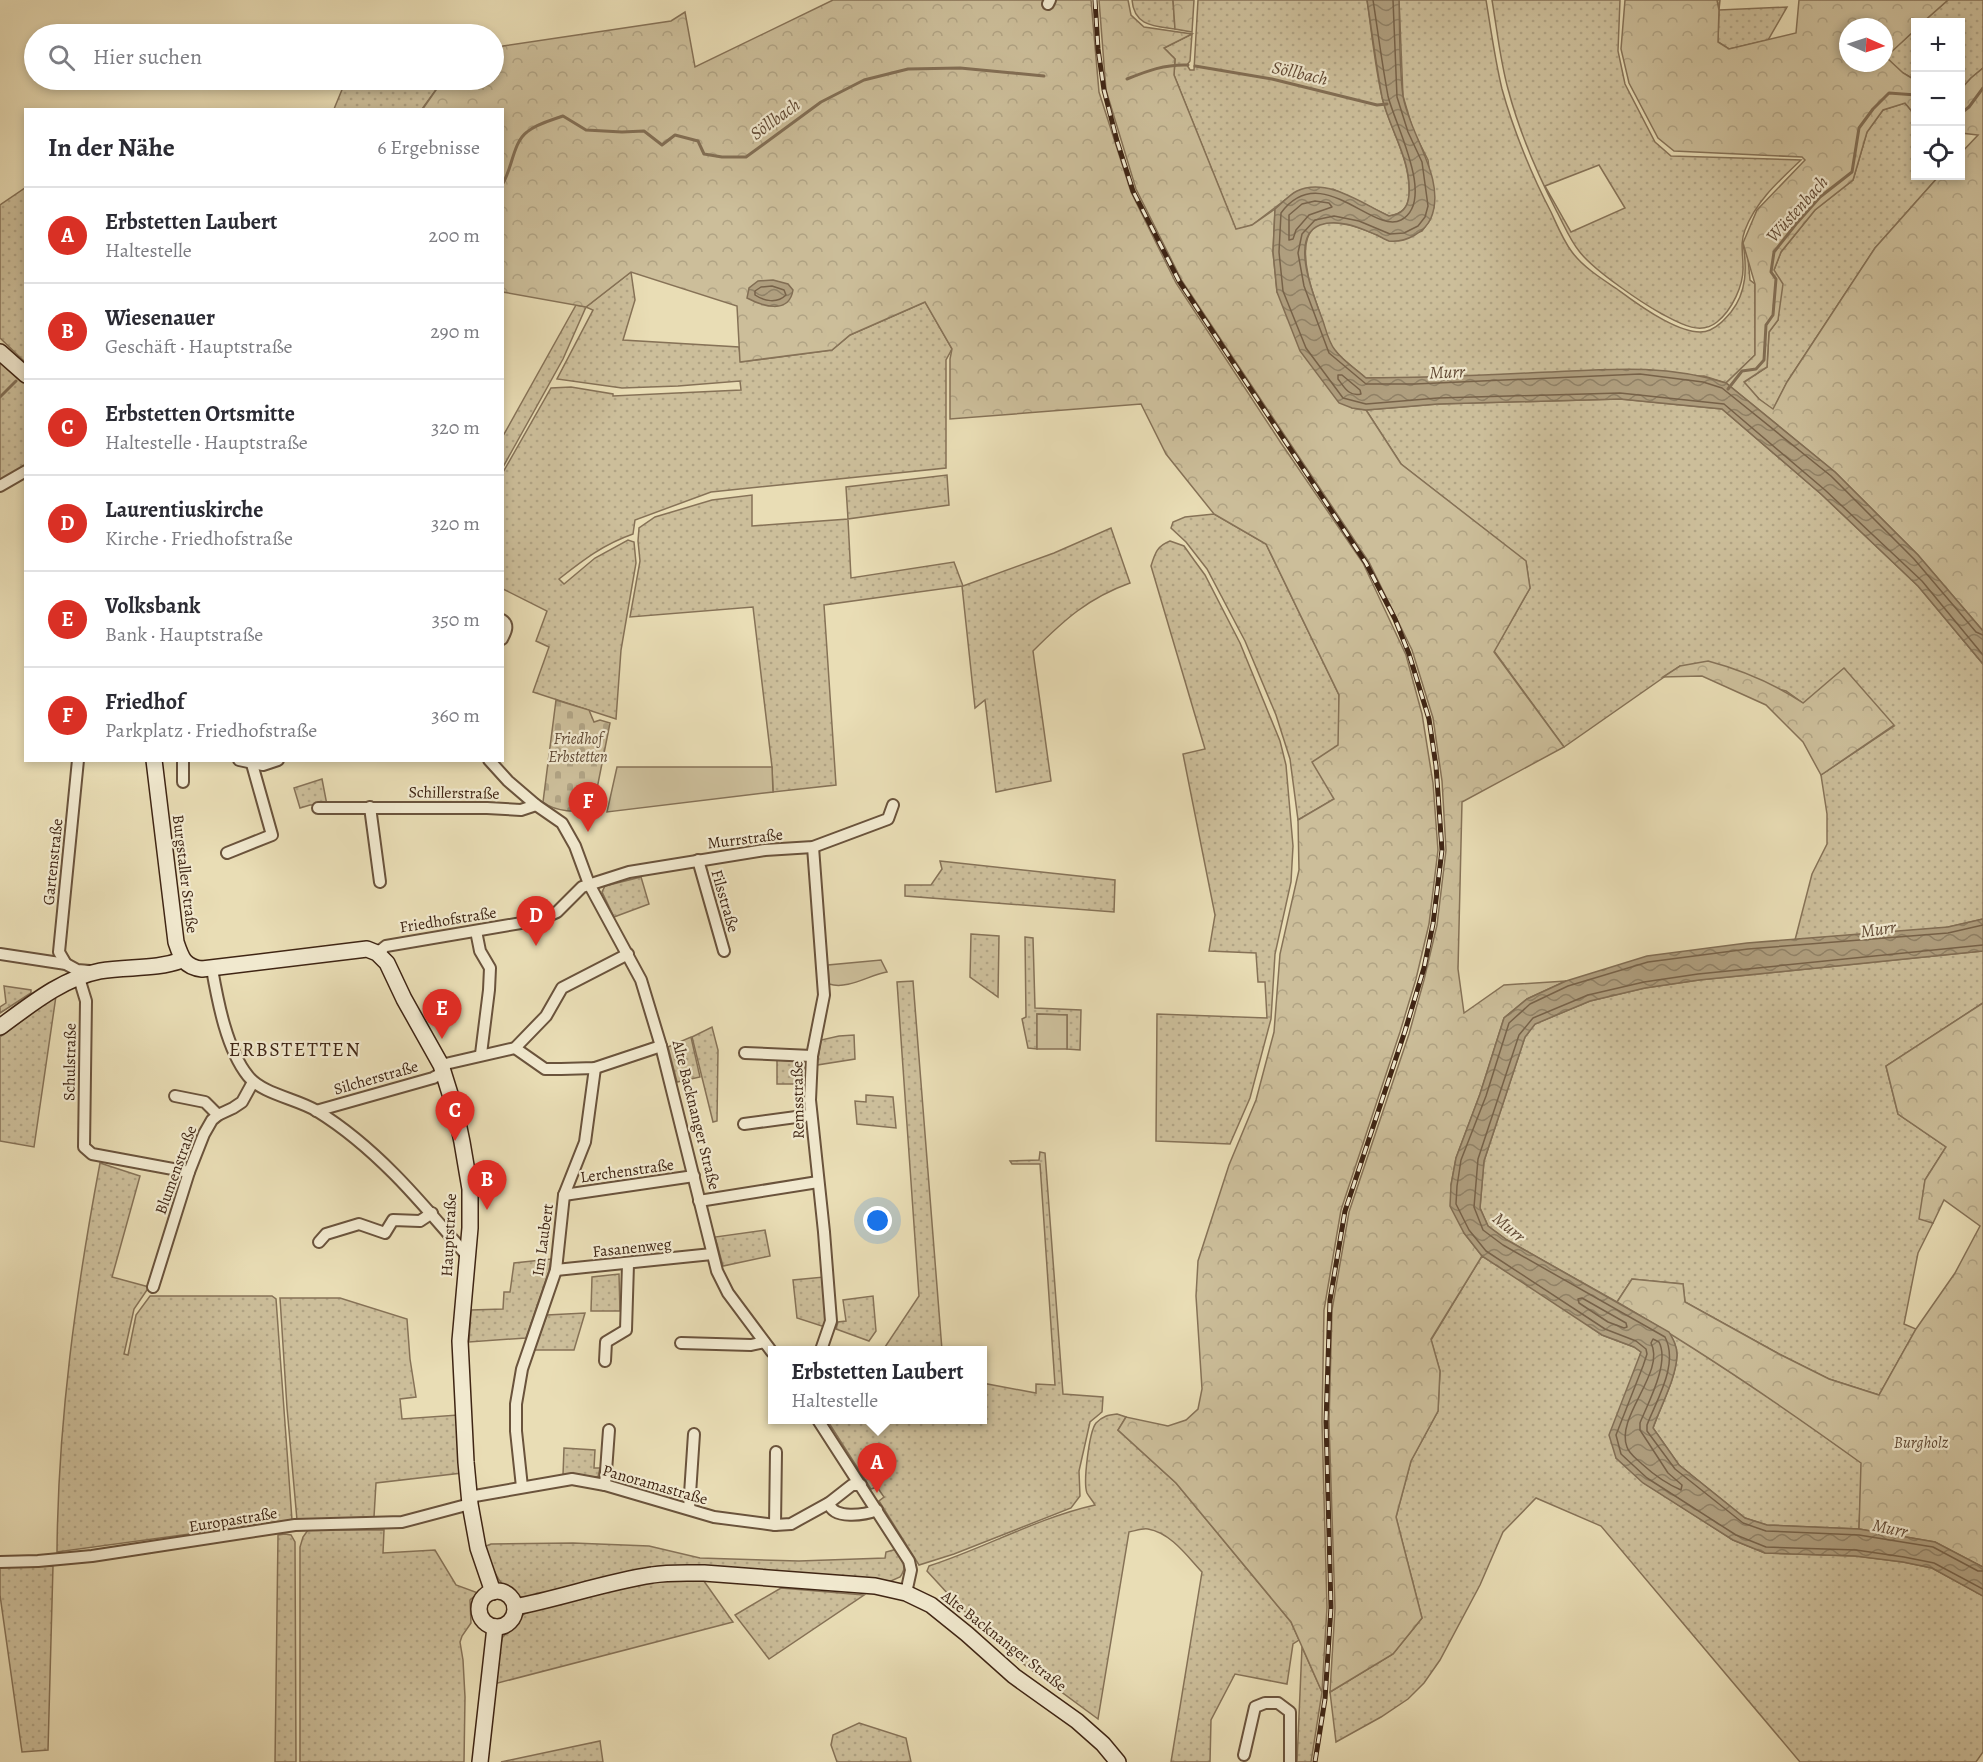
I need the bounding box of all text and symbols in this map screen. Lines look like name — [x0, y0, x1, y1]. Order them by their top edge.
north arrow — [1839, 18, 1893, 72]
map controls — [1911, 18, 1965, 180]
button: + — [1911, 18, 1965, 72]
search box — [24, 24, 504, 90]
icon: search — [45, 41, 78, 74]
text: Hier suchen — [93, 42, 202, 72]
water label: Söllbach — [1270, 55, 1330, 91]
button: − — [1911, 72, 1965, 126]
water label: Söllbach — [745, 93, 805, 145]
button: locate — [1911, 126, 1965, 180]
text: In der Nähe — [48, 130, 175, 165]
text: 6 Ergebnisse — [377, 134, 480, 161]
water label: Wüstenbach — [1761, 170, 1833, 248]
text: Erbstetten Laubert — [105, 207, 277, 237]
text: A — [61, 222, 74, 249]
text: 200 m — [429, 222, 480, 249]
text: Haltestelle — [105, 237, 192, 264]
text: Wiesenauer — [105, 303, 215, 333]
text: B — [61, 318, 74, 345]
text: 290 m — [430, 318, 480, 345]
text: Geschäft · Hauptstraße — [105, 333, 292, 360]
water label: Murr — [1429, 359, 1466, 385]
text: Erbstetten Ortsmitte — [105, 399, 295, 429]
text: C — [61, 414, 74, 441]
text: 320 m — [431, 414, 480, 441]
text: Haltestelle · Hauptstraße — [105, 429, 308, 456]
text: Laurentiuskirche — [105, 495, 263, 525]
text: D — [61, 510, 74, 537]
text: 320 m — [431, 510, 480, 537]
text: Kirche · Friedhofstraße — [105, 525, 293, 552]
text: Volksbank — [105, 591, 200, 621]
text: E — [62, 606, 73, 633]
text: 350 m — [432, 606, 480, 633]
text: Bank · Hauptstraße — [105, 621, 263, 648]
text: Friedhof — [105, 687, 185, 717]
text: F — [62, 702, 73, 729]
text: 360 m — [431, 702, 480, 729]
text: Parkplatz · Friedhofstraße — [105, 717, 317, 744]
park label: Friedhof Erbstetten — [548, 728, 608, 768]
street label: Schillerstraße — [408, 781, 500, 805]
pin: F — [568, 782, 608, 832]
street label: Burgstaller Straße — [167, 813, 203, 935]
street label: Gartenstraße — [38, 818, 68, 906]
street label: Murrstraße — [706, 823, 784, 855]
street label: Filsstraße — [706, 867, 744, 935]
pin: D — [516, 896, 556, 946]
street label: Friedhofstraße — [398, 901, 498, 939]
water label: Murr — [1859, 915, 1898, 943]
pin: E — [422, 990, 462, 1039]
street label: Schulstraße — [58, 1023, 82, 1101]
district label: ERBSTETTEN — [229, 1036, 361, 1063]
street label: Alte Backnanger Straße — [667, 1037, 725, 1192]
street label: Silcherstraße — [331, 1055, 421, 1101]
street label: Remsstraße — [786, 1061, 810, 1139]
pin: C — [436, 1092, 474, 1141]
street label: Blumenstraße — [150, 1122, 202, 1218]
street label: Lerchenstraße — [579, 1154, 675, 1188]
pin: B — [468, 1160, 506, 1210]
street label: Hauptstraße — [436, 1193, 462, 1277]
street label: Im Laubert — [527, 1202, 559, 1278]
your location — [863, 1206, 892, 1235]
water label: Murr — [1488, 1206, 1531, 1248]
street label: Fasanenweg — [591, 1233, 673, 1263]
popup — [768, 1346, 987, 1424]
text: Erbstetten Laubert — [791, 1357, 964, 1387]
text: Haltestelle — [791, 1387, 878, 1414]
park label: Burgholz — [1894, 1432, 1949, 1454]
pin: A — [858, 1444, 896, 1493]
street label: Panoramastraße — [600, 1459, 710, 1511]
street label: Europastraße — [187, 1502, 279, 1538]
water label: Murr — [1870, 1513, 1911, 1544]
street label: Alte Backnanger Straße — [936, 1584, 1071, 1697]

